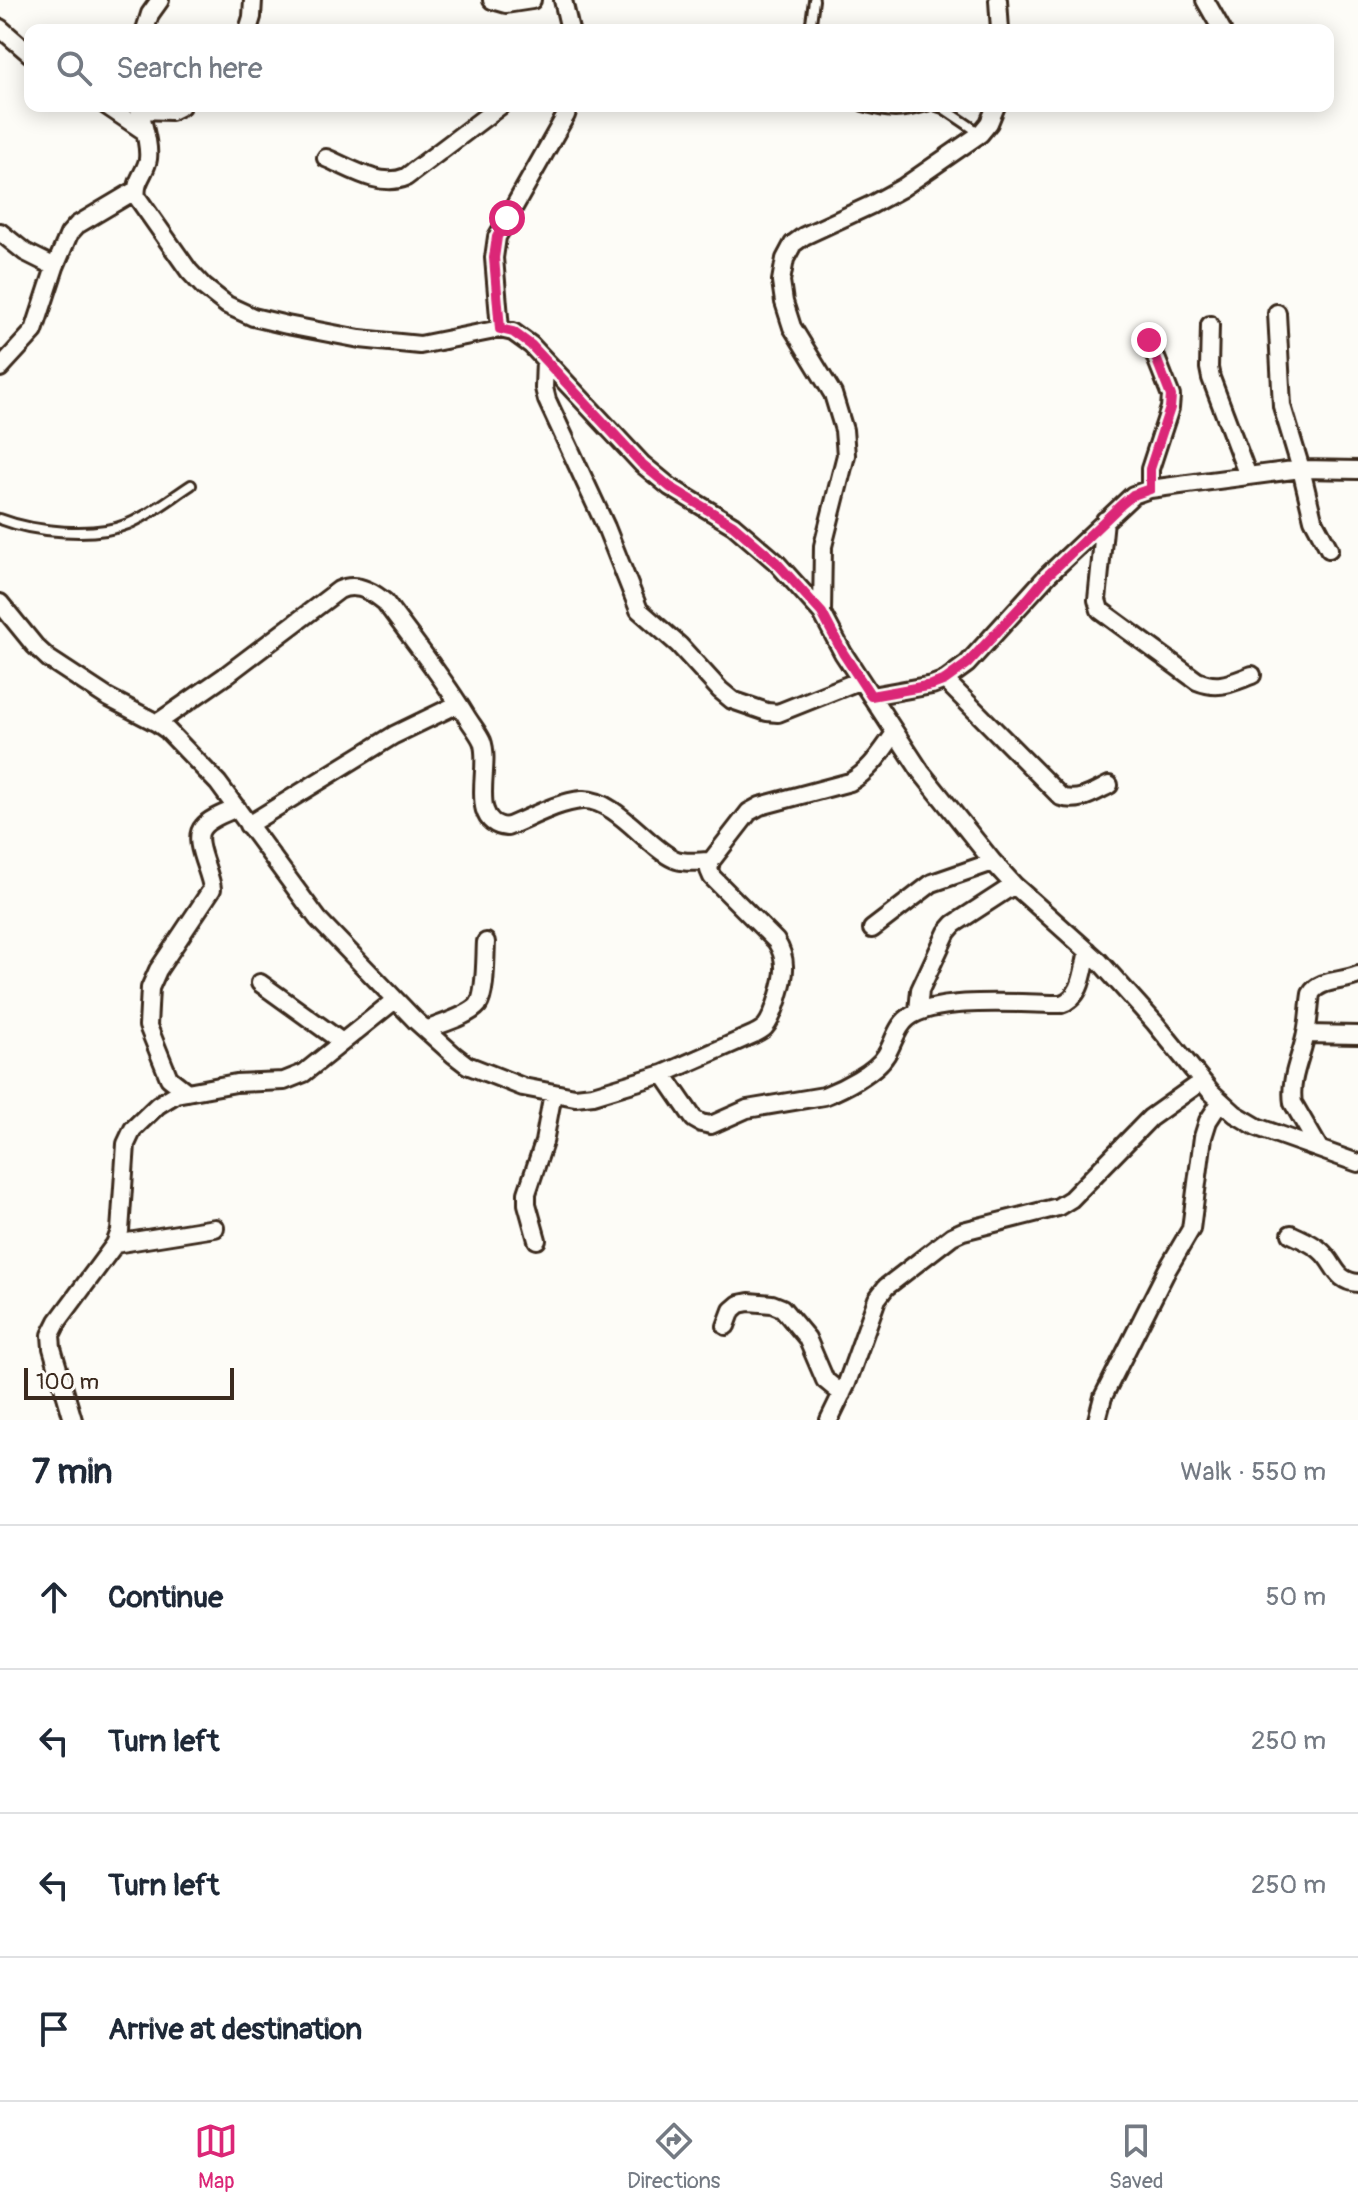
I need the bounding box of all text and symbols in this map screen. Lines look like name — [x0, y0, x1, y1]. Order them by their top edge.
search box — [24, 24, 1334, 112]
icon: search — [52, 46, 96, 90]
text: Search here — [116, 50, 263, 87]
route start — [489, 200, 525, 236]
route end — [1131, 322, 1167, 358]
scale bar — [24, 1364, 234, 1400]
text: 100 m — [36, 1368, 99, 1396]
text: 7 min — [32, 1451, 113, 1494]
text: Walk · 550 m — [1180, 1456, 1326, 1488]
icon: ahead — [32, 1575, 76, 1619]
text: Continue — [108, 1579, 223, 1616]
text: 50 m — [1265, 1581, 1326, 1613]
icon: left — [32, 1719, 76, 1763]
text: Turn left — [108, 1723, 219, 1760]
text: 250 m — [1251, 1725, 1326, 1757]
icon: left — [32, 1863, 76, 1907]
text: Turn left — [108, 1867, 219, 1904]
text: 250 m — [1251, 1869, 1326, 1901]
icon: arrive — [32, 2007, 76, 2051]
text: Arrive at destination — [108, 2011, 362, 2048]
tab: Map — [194, 2119, 238, 2195]
tab: Directions — [627, 2119, 720, 2195]
tab: Saved — [1109, 2119, 1164, 2195]

